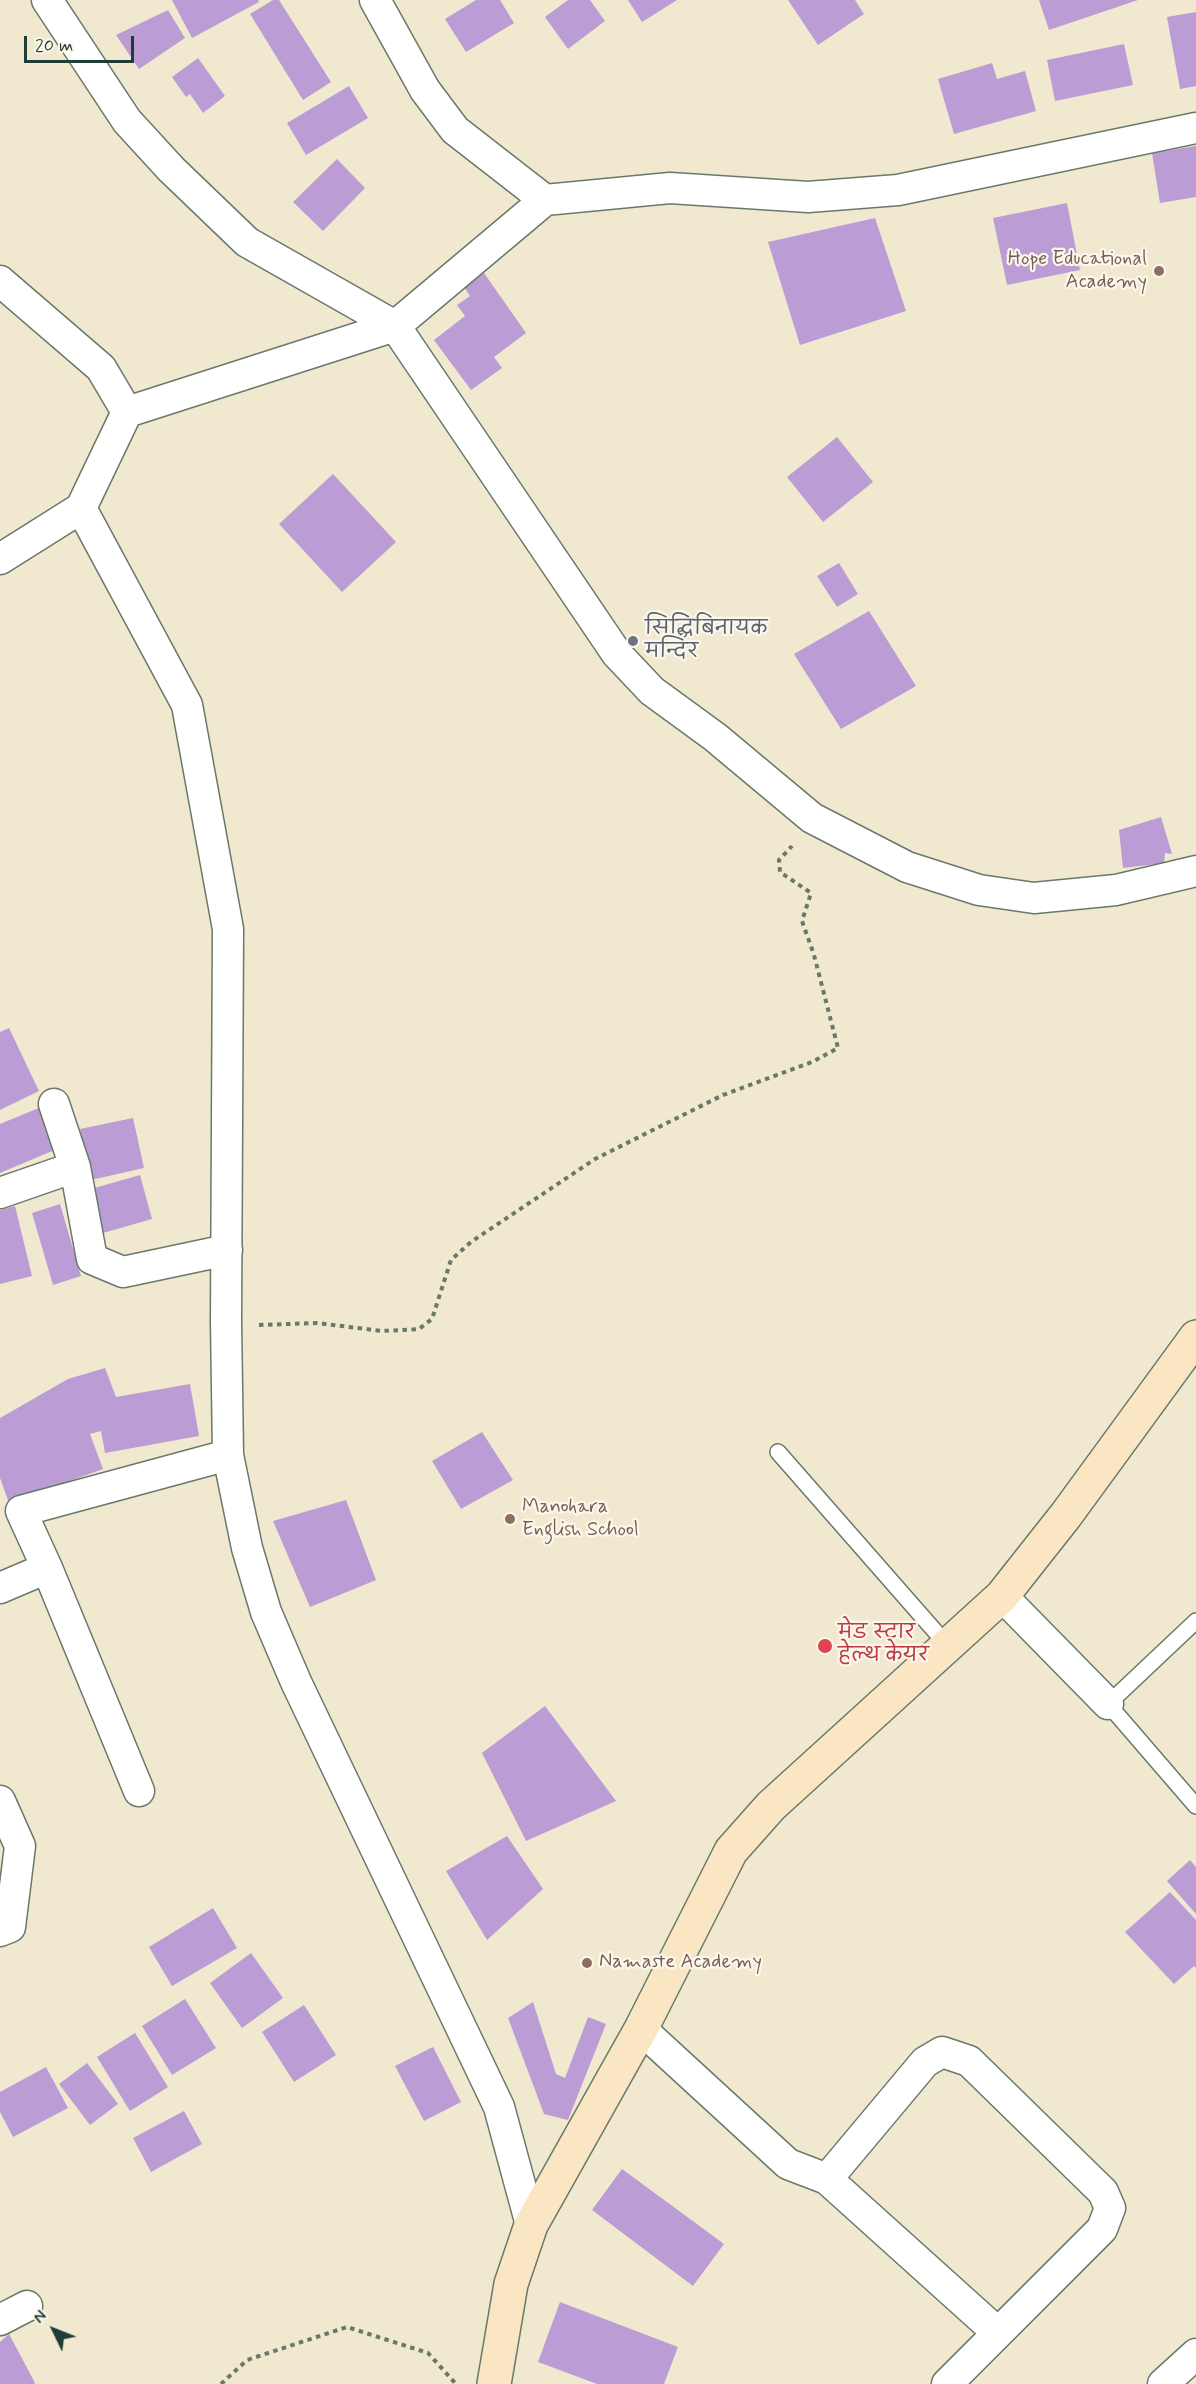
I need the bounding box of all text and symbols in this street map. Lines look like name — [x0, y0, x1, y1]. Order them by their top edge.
scale bar — [27, 24, 136, 62]
text: 20 m — [35, 34, 73, 58]
place label: Hope Educational Academy — [1008, 248, 1147, 295]
marker: Hope Educational Academy — [1152, 264, 1166, 278]
place label: सिद्धिबिनायक मन्दिर — [645, 618, 767, 665]
marker: सिद्धिबिनायक मन्दिर — [626, 634, 640, 648]
place label: Manohara English School — [522, 1496, 639, 1543]
marker: Manohara English School — [503, 1512, 517, 1526]
place label: मेड स्टार हेल्थ केयर — [838, 1622, 929, 1669]
marker: मेड स्टार हेल्थ केयर — [816, 1637, 834, 1655]
place label: Namaste Academy — [599, 1951, 762, 1975]
marker: Namaste Academy — [580, 1956, 594, 1970]
north arrow — [24, 2300, 84, 2360]
text: N — [29, 2306, 52, 2328]

